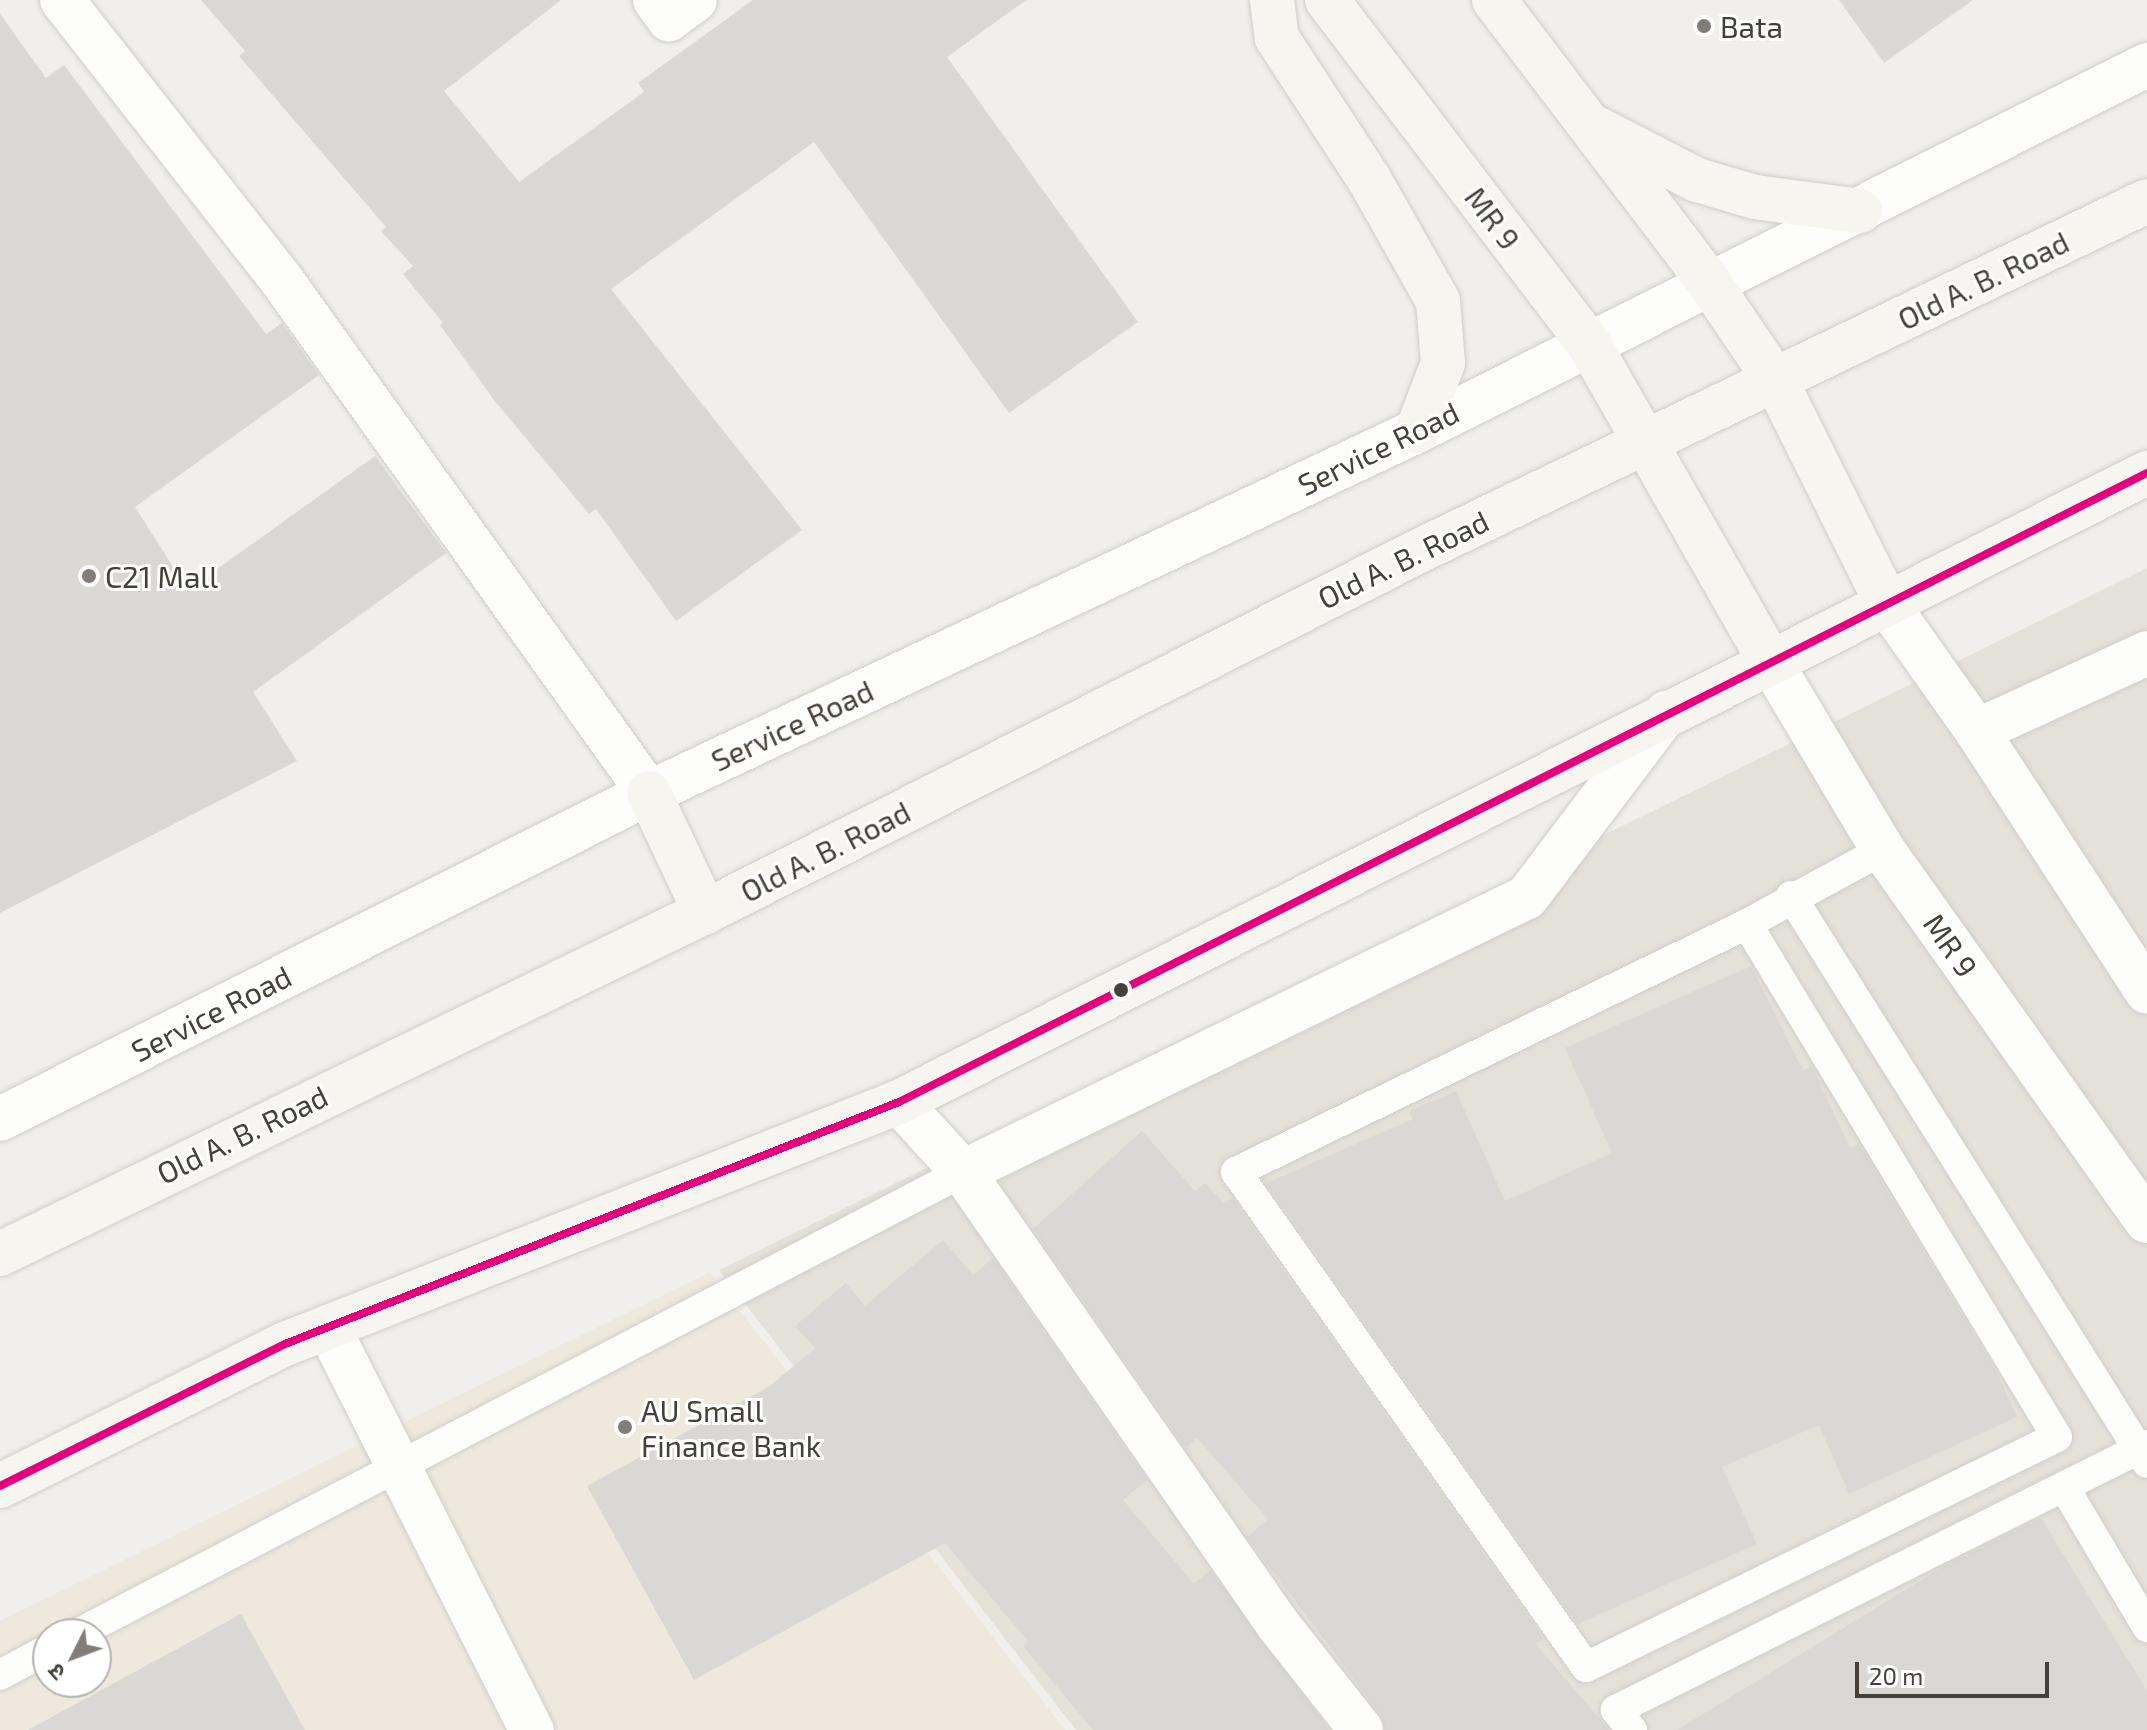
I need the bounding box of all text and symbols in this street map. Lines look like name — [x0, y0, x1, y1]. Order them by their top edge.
place label: Bata — [1720, 8, 1783, 44]
marker: Bata — [1695, 17, 1713, 35]
street label: MR 9 — [1458, 180, 1528, 256]
street label: Old A. B. Road — [1891, 223, 2075, 337]
street label: Service Road — [1292, 394, 1464, 502]
street label: Old A. B. Road — [1311, 502, 1495, 616]
place label: C21 Mall — [105, 558, 218, 594]
marker: C21 Mall — [80, 567, 98, 585]
street label: Service Road — [705, 672, 879, 778]
street label: Old A. B. Road — [734, 793, 916, 909]
street label: MR 9 — [1917, 907, 1985, 983]
street label: Service Road — [125, 957, 297, 1069]
unlabelled marker — [1113, 982, 1129, 998]
street label: Old A. B. Road — [150, 1077, 334, 1191]
place label: AU Small Finance Bank — [641, 1392, 821, 1462]
marker: AU Small Finance Bank — [616, 1418, 634, 1436]
north arrow — [32, 1618, 112, 1698]
scale bar — [1859, 1646, 2053, 1696]
text: उ — [42, 1659, 70, 1686]
text: 20 m — [1869, 1661, 1923, 1690]

